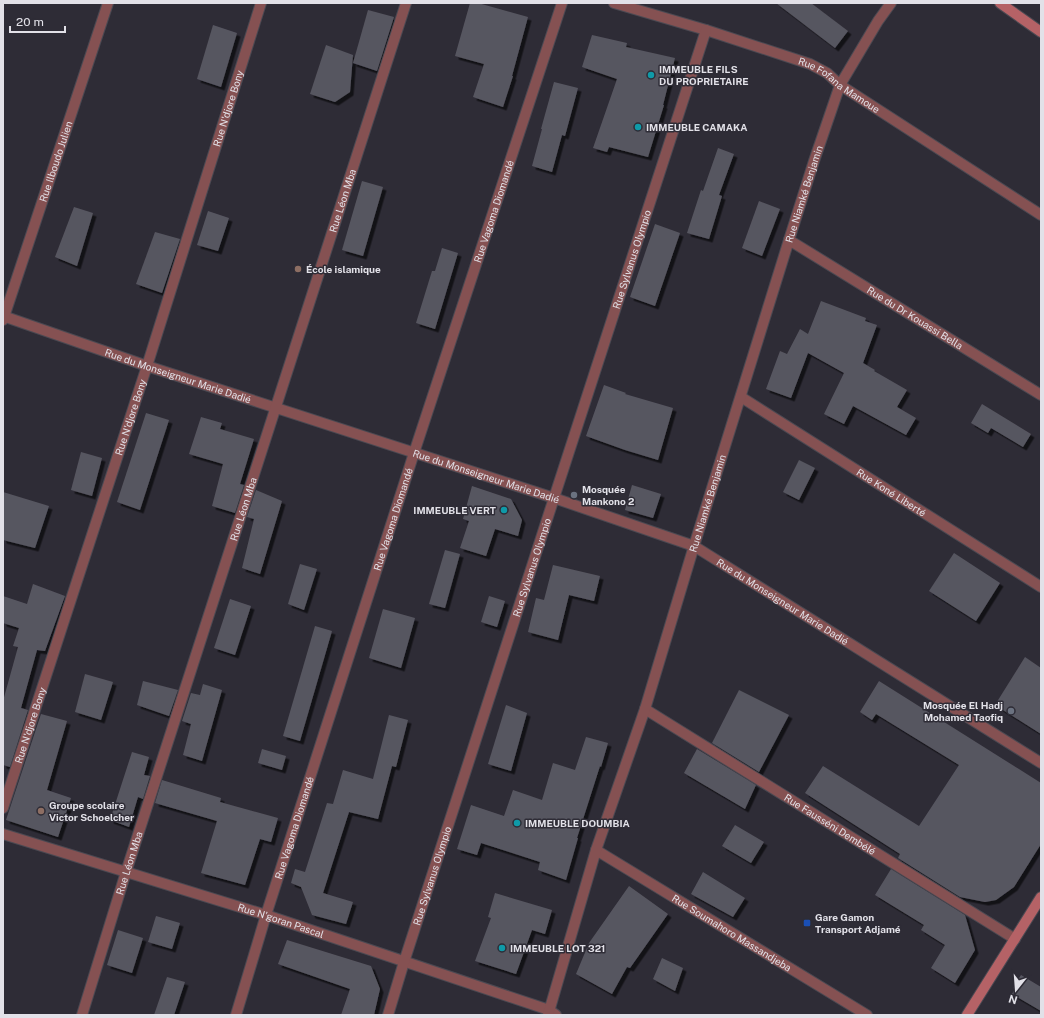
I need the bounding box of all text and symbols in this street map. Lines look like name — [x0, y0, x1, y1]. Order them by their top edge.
scale bar — [10, 8, 65, 34]
text: 20 m — [16, 15, 44, 29]
street label: Rue Fofana Mamoue — [797, 55, 882, 115]
place label: IMMEUBLE FILS DU PROPRIETAIRE — [659, 63, 749, 87]
street label: Rue N'djore Bony — [210, 68, 246, 148]
marker: IMMEUBLE FILS DU PROPRIETAIRE — [646, 70, 656, 80]
street label: Rue Ilboudo Julien — [37, 119, 75, 203]
place label: IMMEUBLE CAMAKA — [646, 121, 748, 133]
marker: IMMEUBLE CAMAKA — [633, 122, 643, 132]
street label: Rue Niamké Benjamin — [783, 144, 825, 244]
street label: Rue Vagoma Diomandé — [471, 158, 516, 264]
street label: Rue Léon Mba — [327, 167, 358, 234]
street label: Rue Sylvanus Olympio — [610, 208, 653, 310]
place label: École islamique — [306, 263, 381, 275]
marker: École islamique — [293, 264, 303, 274]
street label: Rue du Dr Kouassi Bella — [865, 284, 965, 352]
street label: Rue du Monseigneur Marie Dadié — [103, 346, 253, 406]
street label: Rue N'djore Bony — [112, 377, 149, 457]
street label: Rue du Monseigneur Marie Dadié — [411, 447, 561, 506]
street label: Rue Niamké Benjamin — [686, 453, 728, 554]
street label: Rue Vagoma Diomandé — [371, 466, 415, 572]
street label: Rue Koné Liberté — [854, 466, 929, 519]
street label: Rue Léon Mba — [227, 476, 259, 542]
place label: Mosquée Mankono 2 — [582, 483, 634, 507]
marker: Mosquée Mankono 2 — [569, 490, 579, 500]
place label: IMMEUBLE VERT — [413, 504, 496, 516]
marker: IMMEUBLE VERT — [499, 505, 509, 515]
street label: Rue Sylvanus Olympio — [510, 516, 553, 618]
street label: Rue du Monseigneur Marie Dadié — [715, 556, 851, 647]
street label: Rue N'djore Bony — [12, 685, 48, 765]
place label: Mosquée El Hadj Mohamed Taofiq — [923, 699, 1003, 723]
marker: Mosquée El Hadj Mohamed Taofiq — [1006, 706, 1016, 716]
street label: Rue Vagoma Diomandé — [272, 775, 316, 881]
street label: Rue Fausséni Dembélé — [782, 791, 878, 857]
place label: Groupe scolaire Victor Schoelcher — [49, 799, 134, 823]
marker: Groupe scolaire Victor Schoelcher — [36, 806, 46, 816]
place label: IMMEUBLE DOUMBIA — [525, 817, 630, 829]
marker: IMMEUBLE DOUMBIA — [512, 818, 522, 828]
street label: Rue Sylvanus Olympio — [410, 824, 454, 927]
street label: Rue Léon Mba — [113, 830, 145, 896]
street label: Rue Soumahoro Massandjeba — [670, 892, 794, 974]
street label: Rue N'goran Pascal — [236, 901, 326, 940]
place label: Gare Gamon Transport Adjamé — [815, 911, 901, 935]
marker: Gare Gamon Transport Adjamé — [802, 918, 812, 928]
place label: IMMEUBLE LOT 321 — [510, 942, 605, 954]
marker: IMMEUBLE LOT 321 — [497, 943, 507, 953]
north arrow — [996, 970, 1036, 1010]
text: N — [1007, 993, 1019, 1007]

